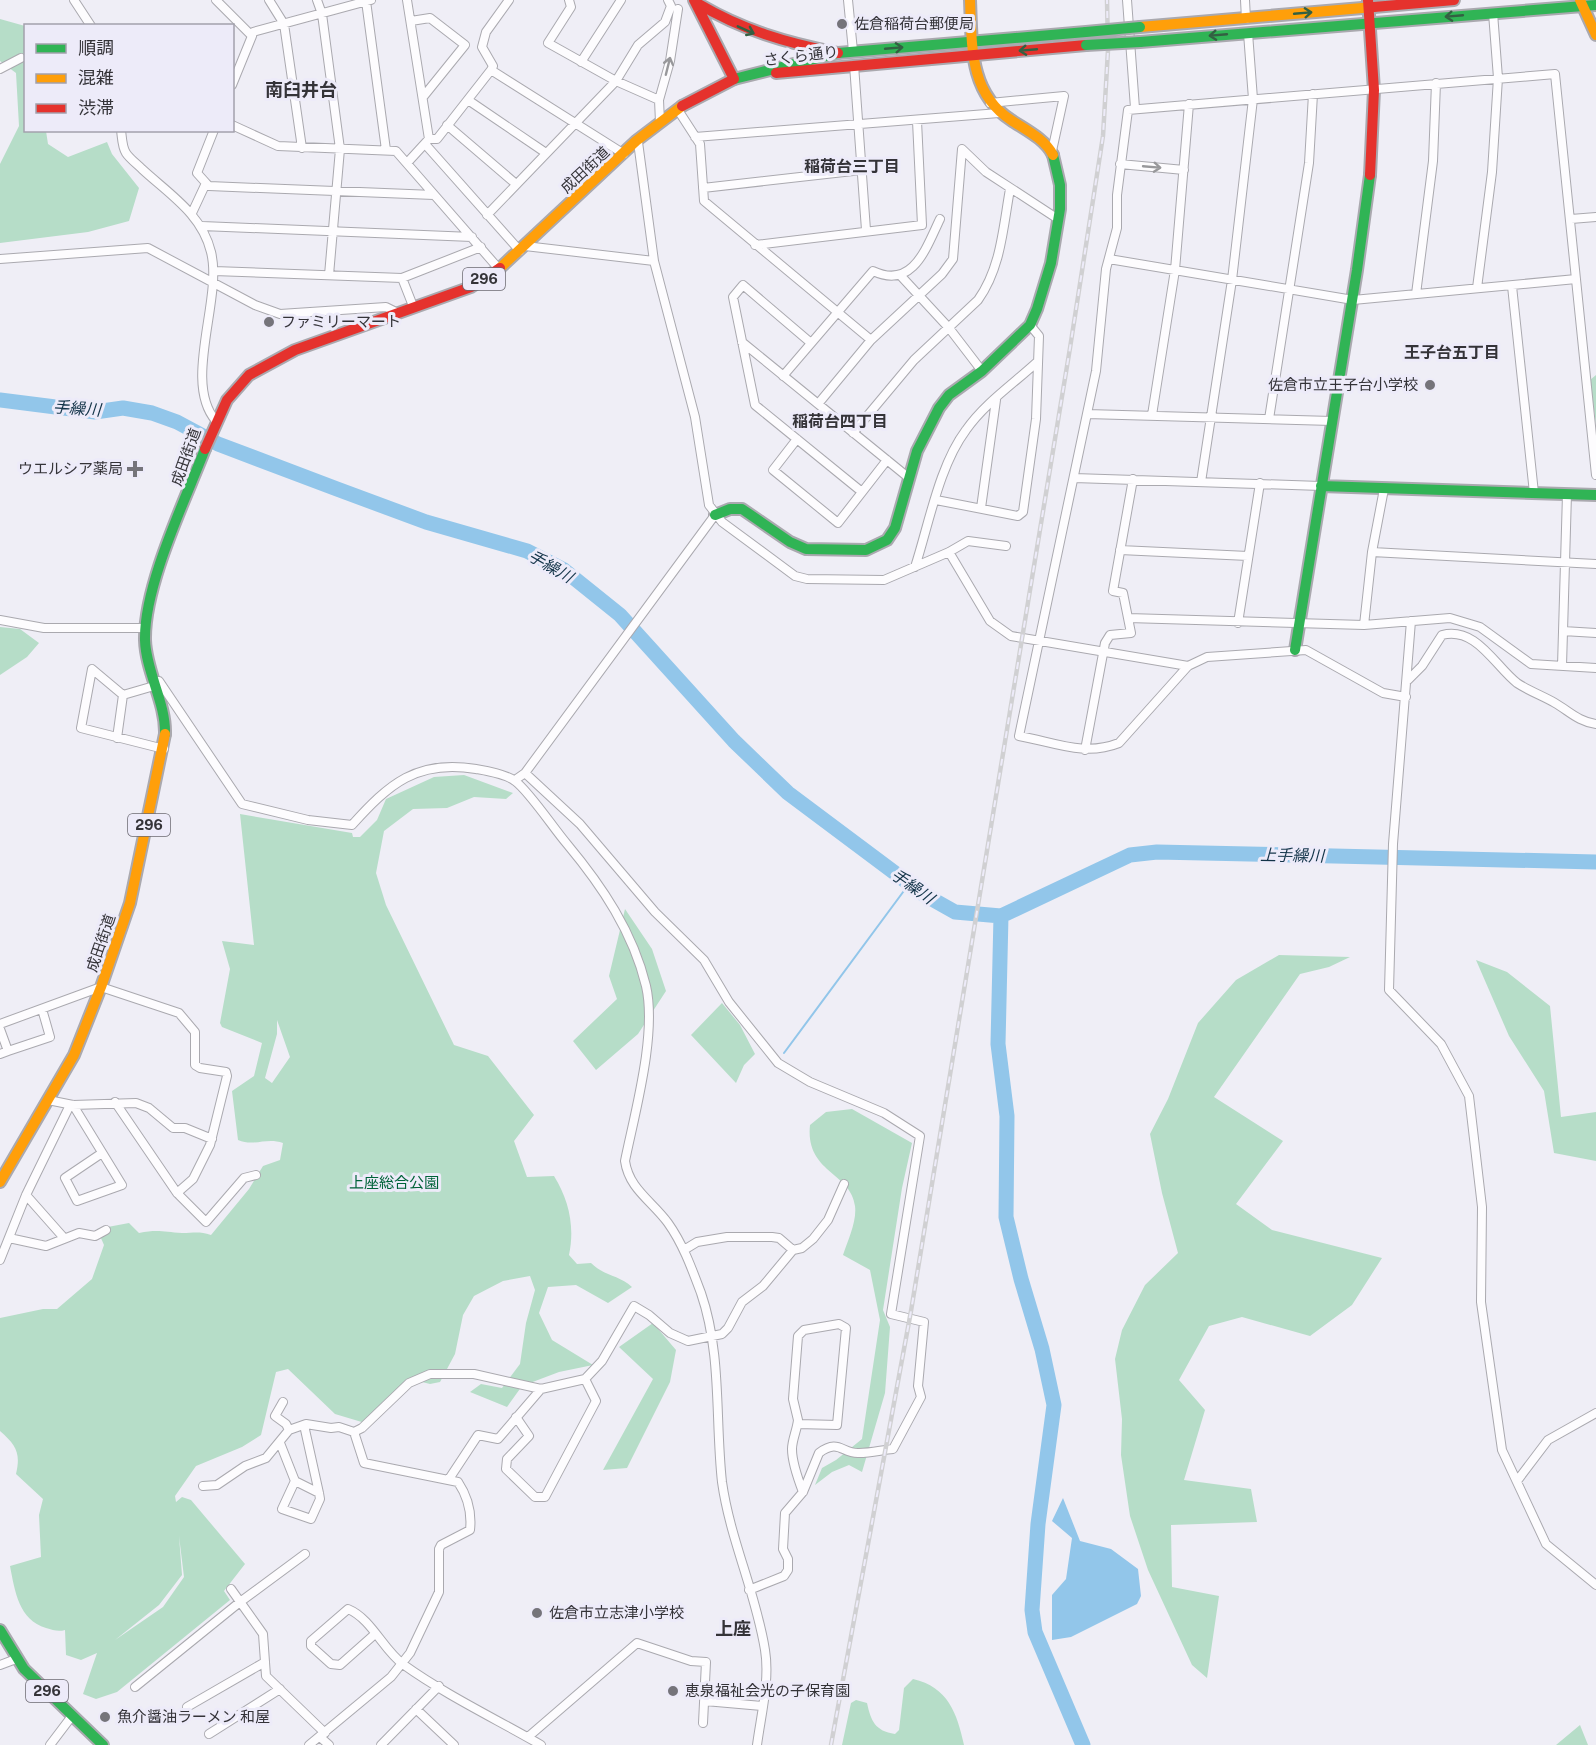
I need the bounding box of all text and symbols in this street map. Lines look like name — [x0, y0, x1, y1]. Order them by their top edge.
one-way arrow — [1292, 8, 1312, 19]
one-way arrow — [1444, 11, 1464, 22]
place label: 佐倉稲荷台郵便局 — [854, 15, 974, 32]
marker: 佐倉稲荷台郵便局 — [835, 17, 849, 31]
legend — [24, 24, 234, 132]
one-way arrow — [736, 25, 755, 36]
one-way arrow — [1208, 30, 1228, 41]
text: 順調 — [78, 37, 114, 58]
street label: さくら通り — [763, 42, 839, 69]
one-way arrow — [883, 42, 903, 53]
one-way arrow — [1019, 45, 1039, 56]
one-way arrow — [663, 57, 675, 76]
text: 混雑 — [78, 67, 114, 88]
district label: 南臼井台 — [265, 79, 337, 100]
text: 渋滞 — [78, 97, 114, 118]
street label: 成田街道 — [557, 143, 612, 196]
district label: 稲荷台三丁目 — [804, 157, 900, 176]
one-way arrow — [1141, 162, 1161, 173]
road number: 296 — [463, 268, 505, 290]
place label: ファミリーマート — [281, 313, 401, 330]
marker: ファミリーマート — [262, 315, 276, 329]
district label: 王子台五丁目 — [1404, 343, 1500, 362]
place label: 佐倉市立王子台小学校 — [1268, 376, 1418, 393]
marker: 佐倉市立王子台小学校 — [1423, 378, 1437, 392]
water label: 手繰川 — [52, 397, 104, 420]
district label: 稲荷台四丁目 — [792, 412, 888, 431]
street label: 成田街道 — [167, 426, 204, 488]
place label: ウエルシア薬局 — [18, 460, 123, 477]
marker: ウエルシア薬局 — [128, 462, 142, 476]
water label: 手繰川 — [525, 546, 578, 588]
road number: 296 — [128, 814, 170, 836]
water label: 上手繰川 — [1260, 845, 1326, 866]
water label: 手繰川 — [888, 865, 939, 909]
street label: 成田街道 — [83, 912, 118, 974]
park label: 上座総合公園 — [349, 1174, 439, 1191]
place label: 佐倉市立志津小学校 — [549, 1604, 684, 1621]
marker: 佐倉市立志津小学校 — [530, 1606, 544, 1620]
district label: 上座 — [715, 1618, 751, 1639]
road number: 296 — [26, 1680, 68, 1702]
place label: 恵泉福祉会光の子保育園 — [685, 1682, 850, 1699]
marker: 恵泉福祉会光の子保育園 — [666, 1684, 680, 1698]
place label: 魚介醤油ラーメン 和屋 — [117, 1708, 270, 1725]
marker: 魚介醤油ラーメン 和屋 — [98, 1710, 112, 1724]

